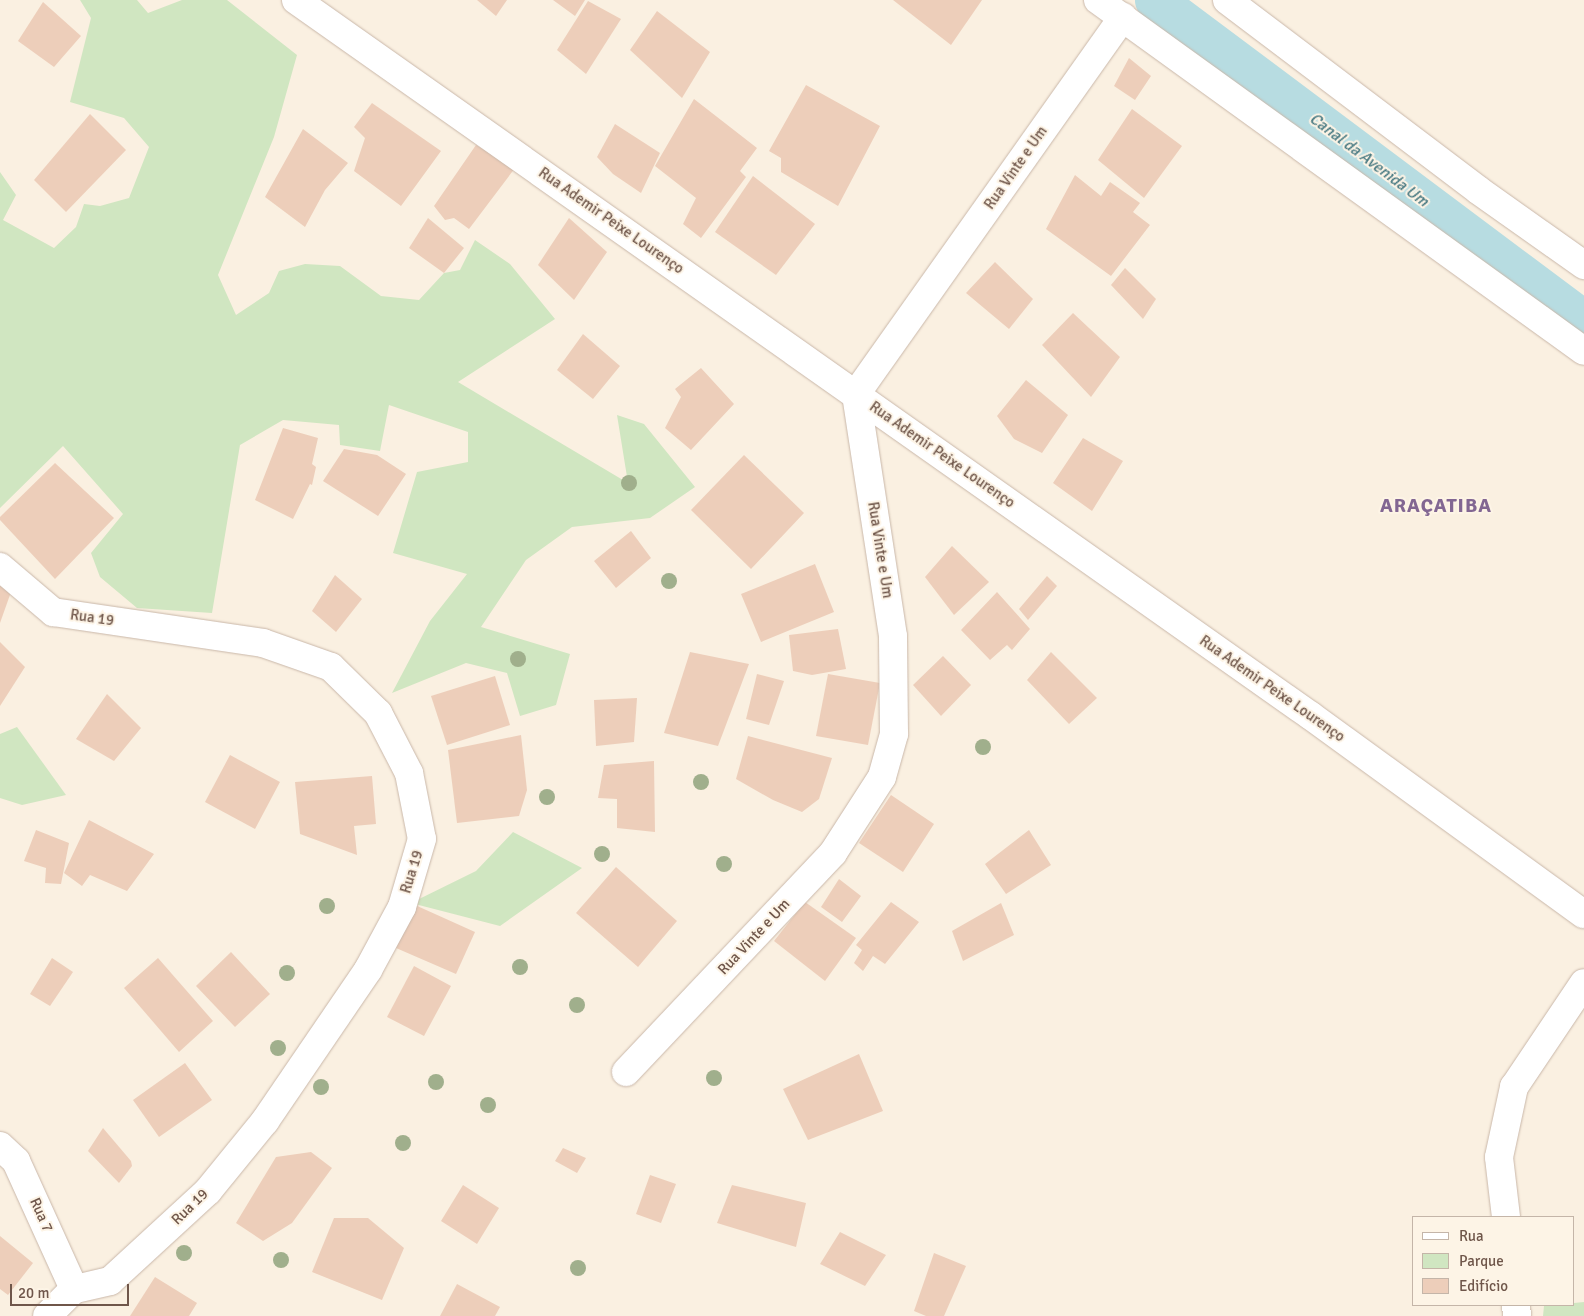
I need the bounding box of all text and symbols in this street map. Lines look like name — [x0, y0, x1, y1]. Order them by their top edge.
water label: Canal da Avenida Um — [1306, 109, 1432, 211]
street label: Rua Vinte e Um — [981, 123, 1051, 213]
street label: Rua Ademir Peixe Lourenço — [535, 164, 687, 278]
street label: Rua Ademir Peixe Lourenço — [866, 398, 1018, 512]
district label: ARAÇATIBA — [1379, 493, 1493, 517]
street label: Rua Vinte e Um — [863, 501, 897, 599]
street label: Rua 19 — [69, 606, 115, 630]
street label: Rua Ademir Peixe Lourenço — [1196, 632, 1348, 746]
street label: Rua 19 — [397, 848, 427, 896]
street label: Rua Vinte e Um — [714, 895, 794, 979]
street label: Rua 19 — [168, 1185, 212, 1229]
street label: Rua 7 — [25, 1195, 57, 1235]
legend — [1412, 1216, 1574, 1306]
text: Rua — [1459, 1227, 1484, 1245]
text: Parque — [1459, 1252, 1504, 1270]
scale bar — [12, 1274, 131, 1306]
text: Edifício — [1459, 1277, 1508, 1295]
text: 20 m — [18, 1284, 49, 1302]

